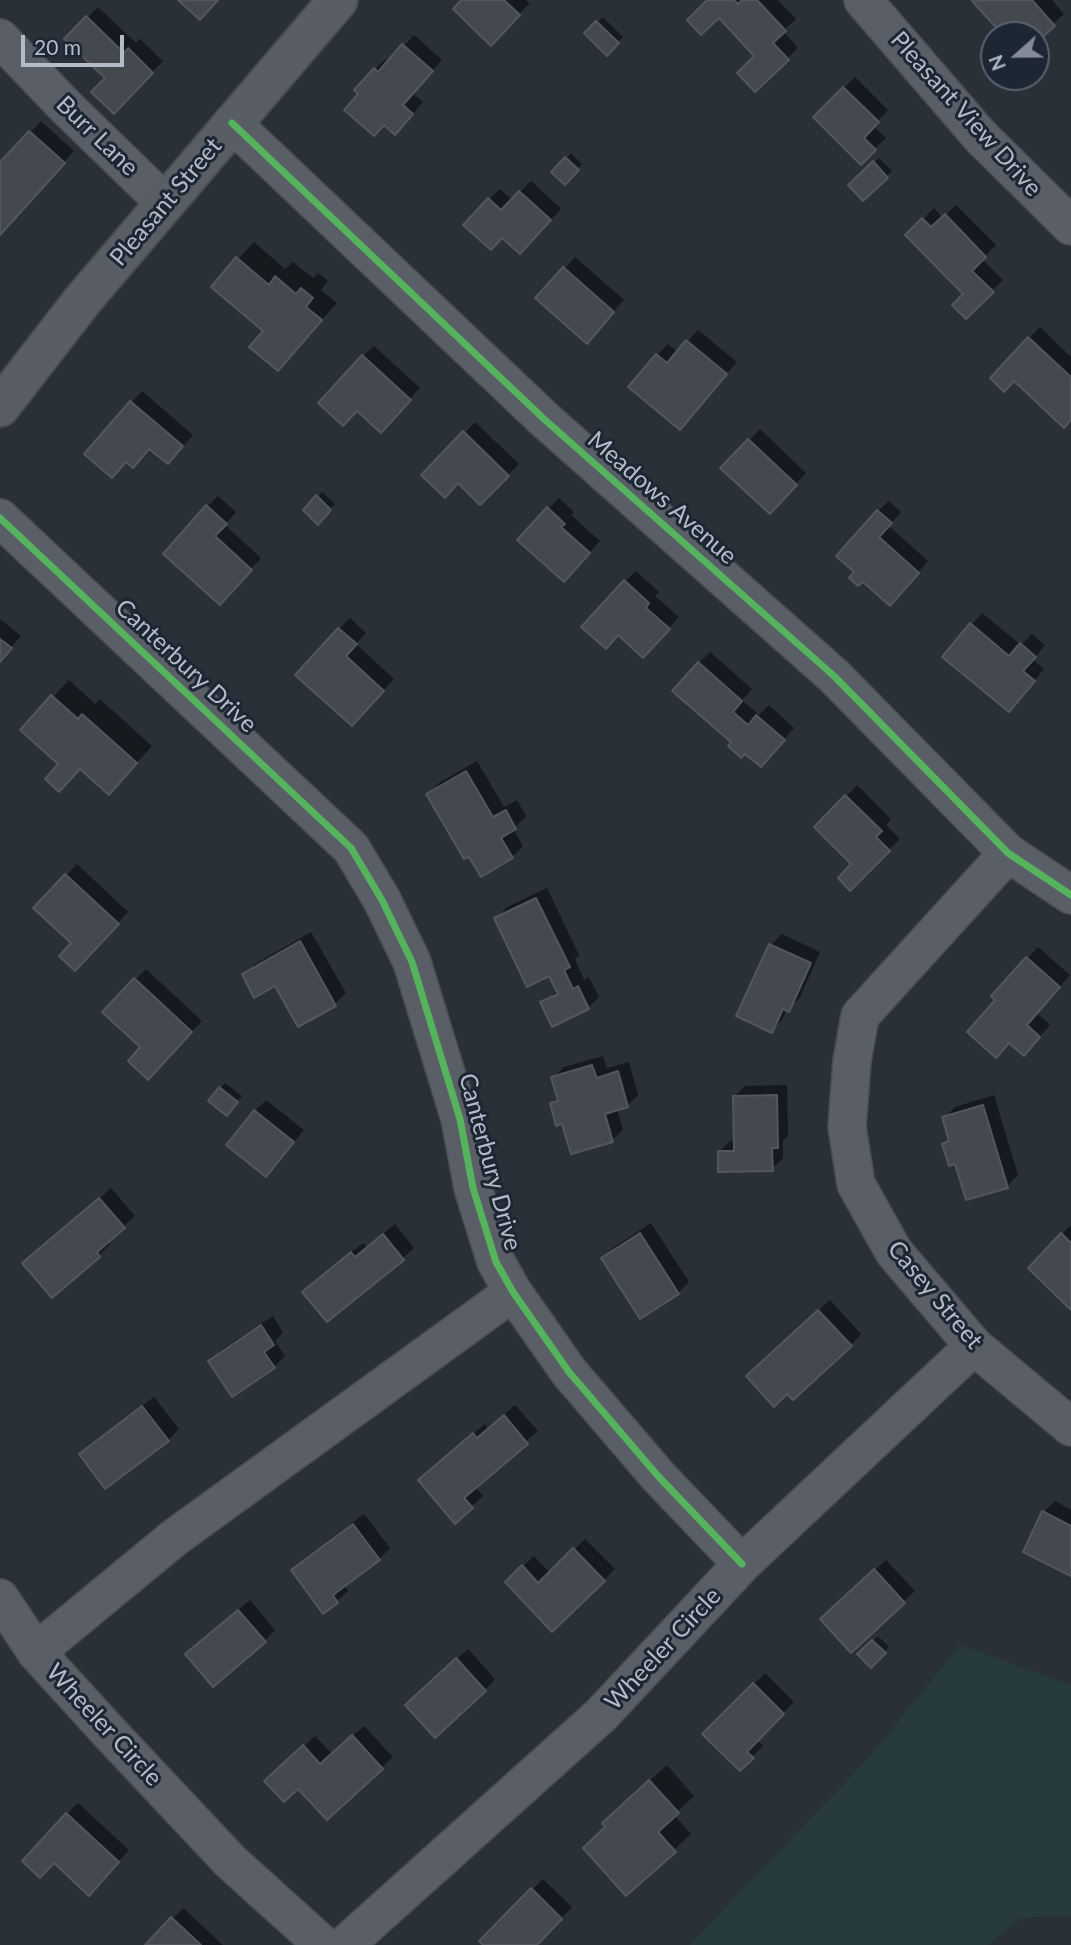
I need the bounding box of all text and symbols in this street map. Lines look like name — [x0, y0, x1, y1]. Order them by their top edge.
scale bar — [24, 21, 128, 65]
north arrow — [980, 21, 1050, 91]
street label: Pleasant View Drive — [884, 26, 1048, 202]
text: 20 m — [34, 34, 81, 59]
text: N — [983, 52, 1010, 74]
street label: Burr Lane — [50, 90, 144, 182]
street label: Pleasant Street — [104, 132, 228, 272]
street label: Meadows Avenue — [582, 425, 742, 571]
street label: Canterbury Drive — [109, 593, 263, 739]
street label: Canterbury Drive — [452, 1070, 528, 1254]
street label: Casey Street — [881, 1235, 989, 1355]
street label: Wheeler Circle — [599, 1582, 727, 1716]
street label: Wheeler Circle — [40, 1658, 168, 1792]

